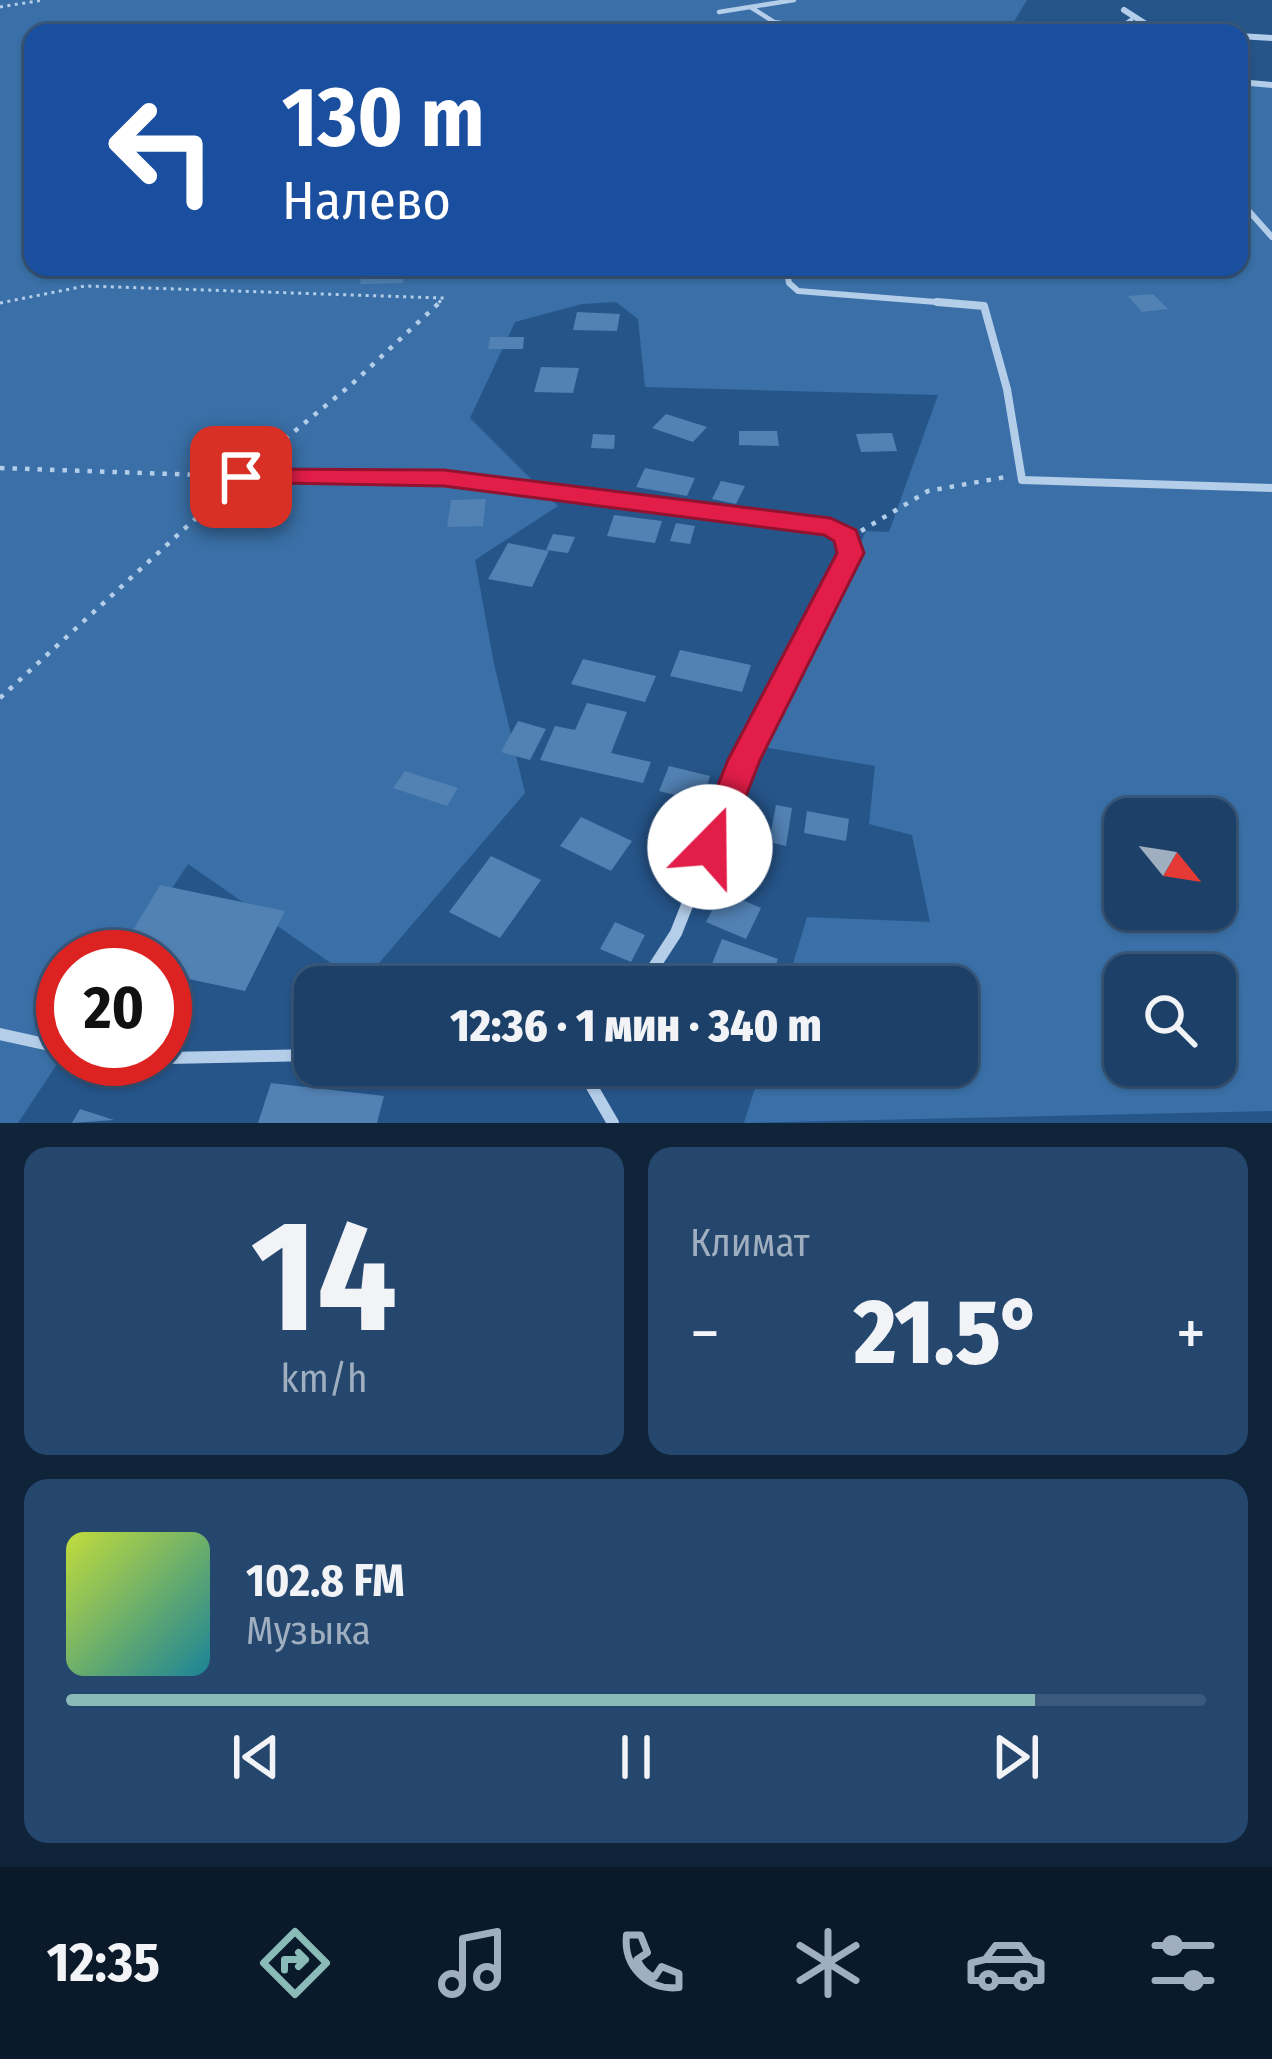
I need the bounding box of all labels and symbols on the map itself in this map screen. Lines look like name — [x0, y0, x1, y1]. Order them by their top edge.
pin — [190, 426, 292, 528]
position arrow — [647, 784, 773, 910]
north arrow — [1104, 798, 1236, 930]
speed limit sign: 20 — [36, 930, 192, 1086]

